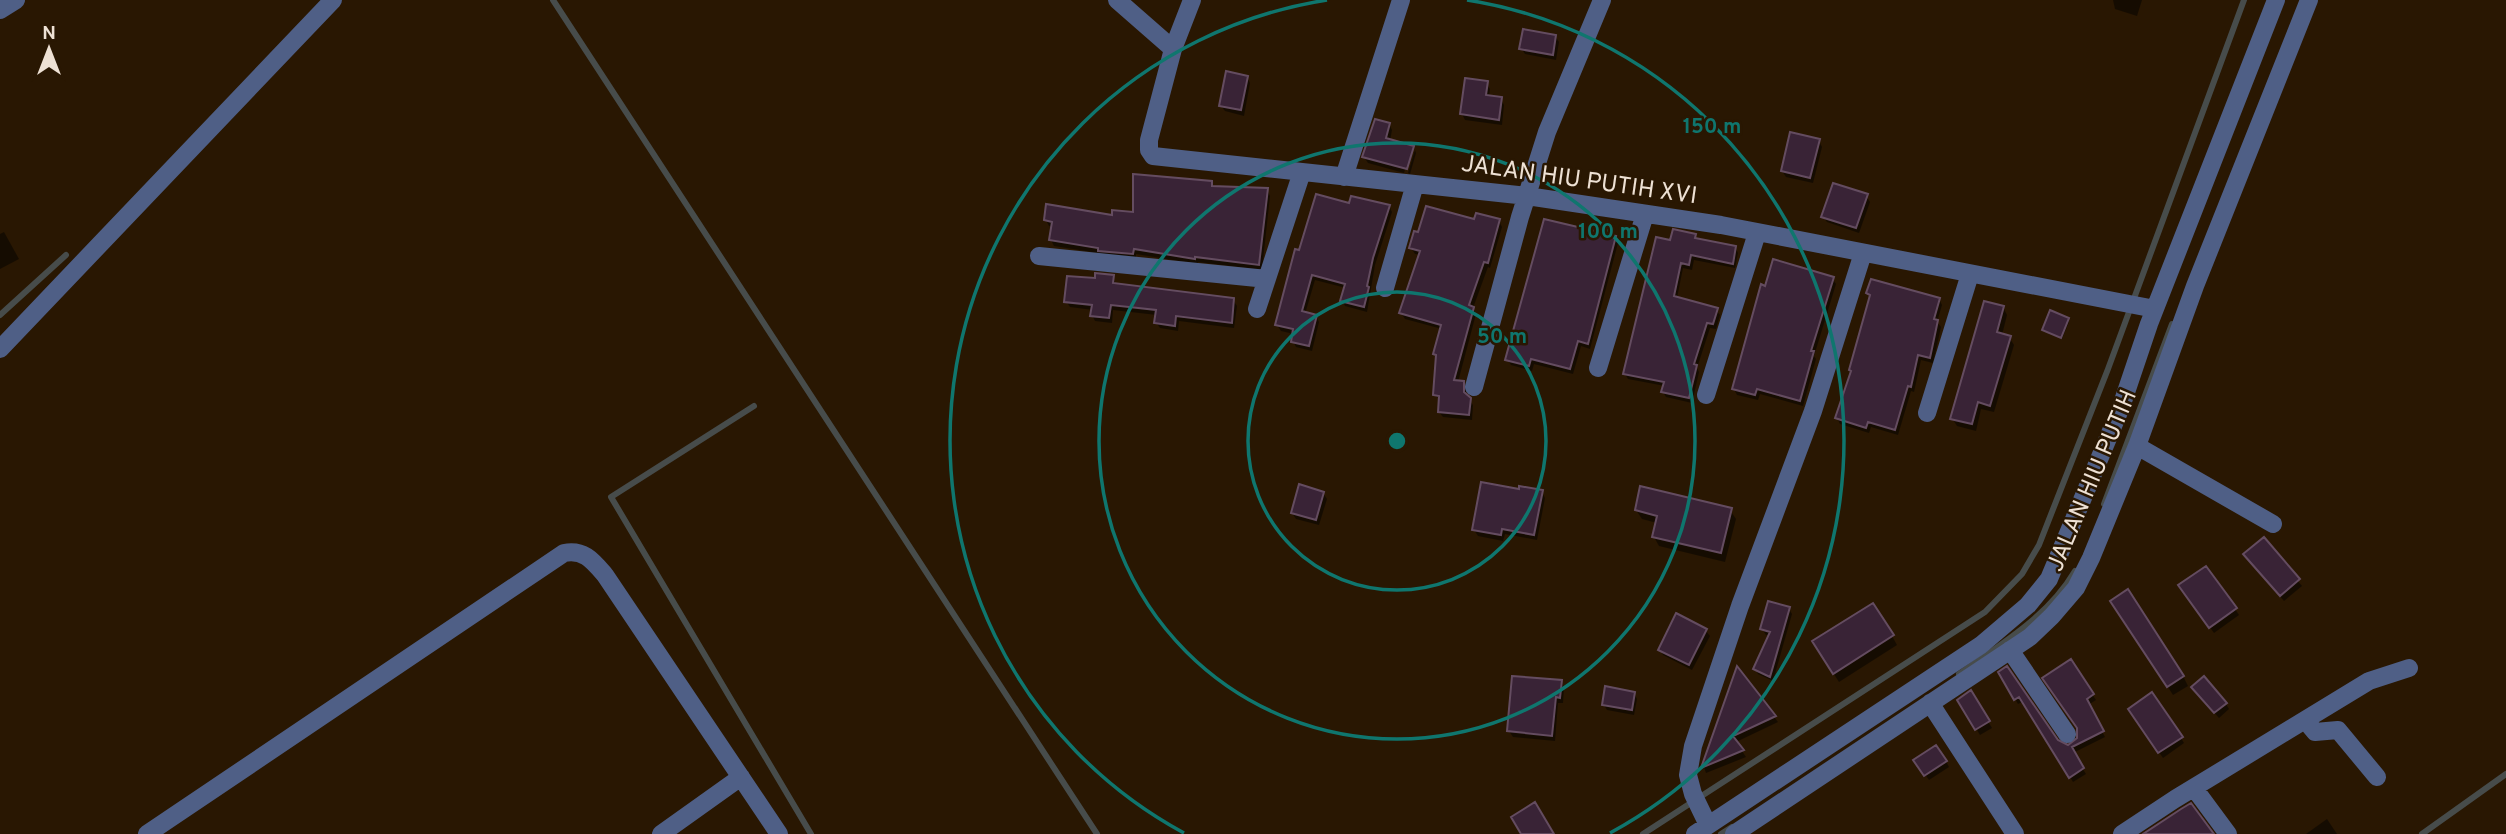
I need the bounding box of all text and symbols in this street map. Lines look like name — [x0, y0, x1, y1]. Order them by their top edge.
north arrow — [14, 14, 84, 84]
text: N — [42, 22, 56, 46]
text: 150 m — [1683, 114, 1741, 141]
street label: JALAN HIU PUTIH XVI — [1459, 150, 1699, 212]
text: 100 m — [1578, 219, 1638, 246]
text: 50 m — [1477, 324, 1527, 351]
street label: JALAN HIU PUTIH — [2041, 385, 2145, 577]
centre of rings — [1385, 429, 1409, 453]

